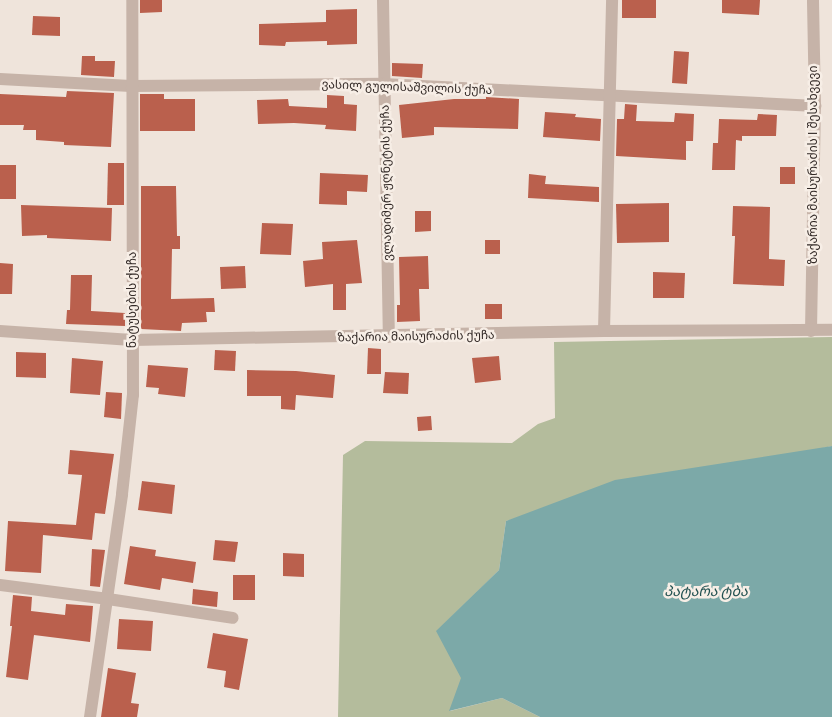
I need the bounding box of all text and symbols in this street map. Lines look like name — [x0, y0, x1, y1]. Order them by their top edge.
street label: ზაქარია მაისურაძის I შესახვევი — [806, 66, 820, 264]
street label: ვასილ გულისაშვილის ქუჩა — [321, 77, 493, 97]
street label: ვლადიმერ ჟღნეტის ქუჩა — [377, 105, 395, 261]
street label: ნატუსების ქუჩა — [125, 252, 139, 348]
street label: ზაქარია მაისურაძის ქუჩა — [337, 327, 495, 345]
water label: პატარა ტბა — [664, 583, 748, 599]

